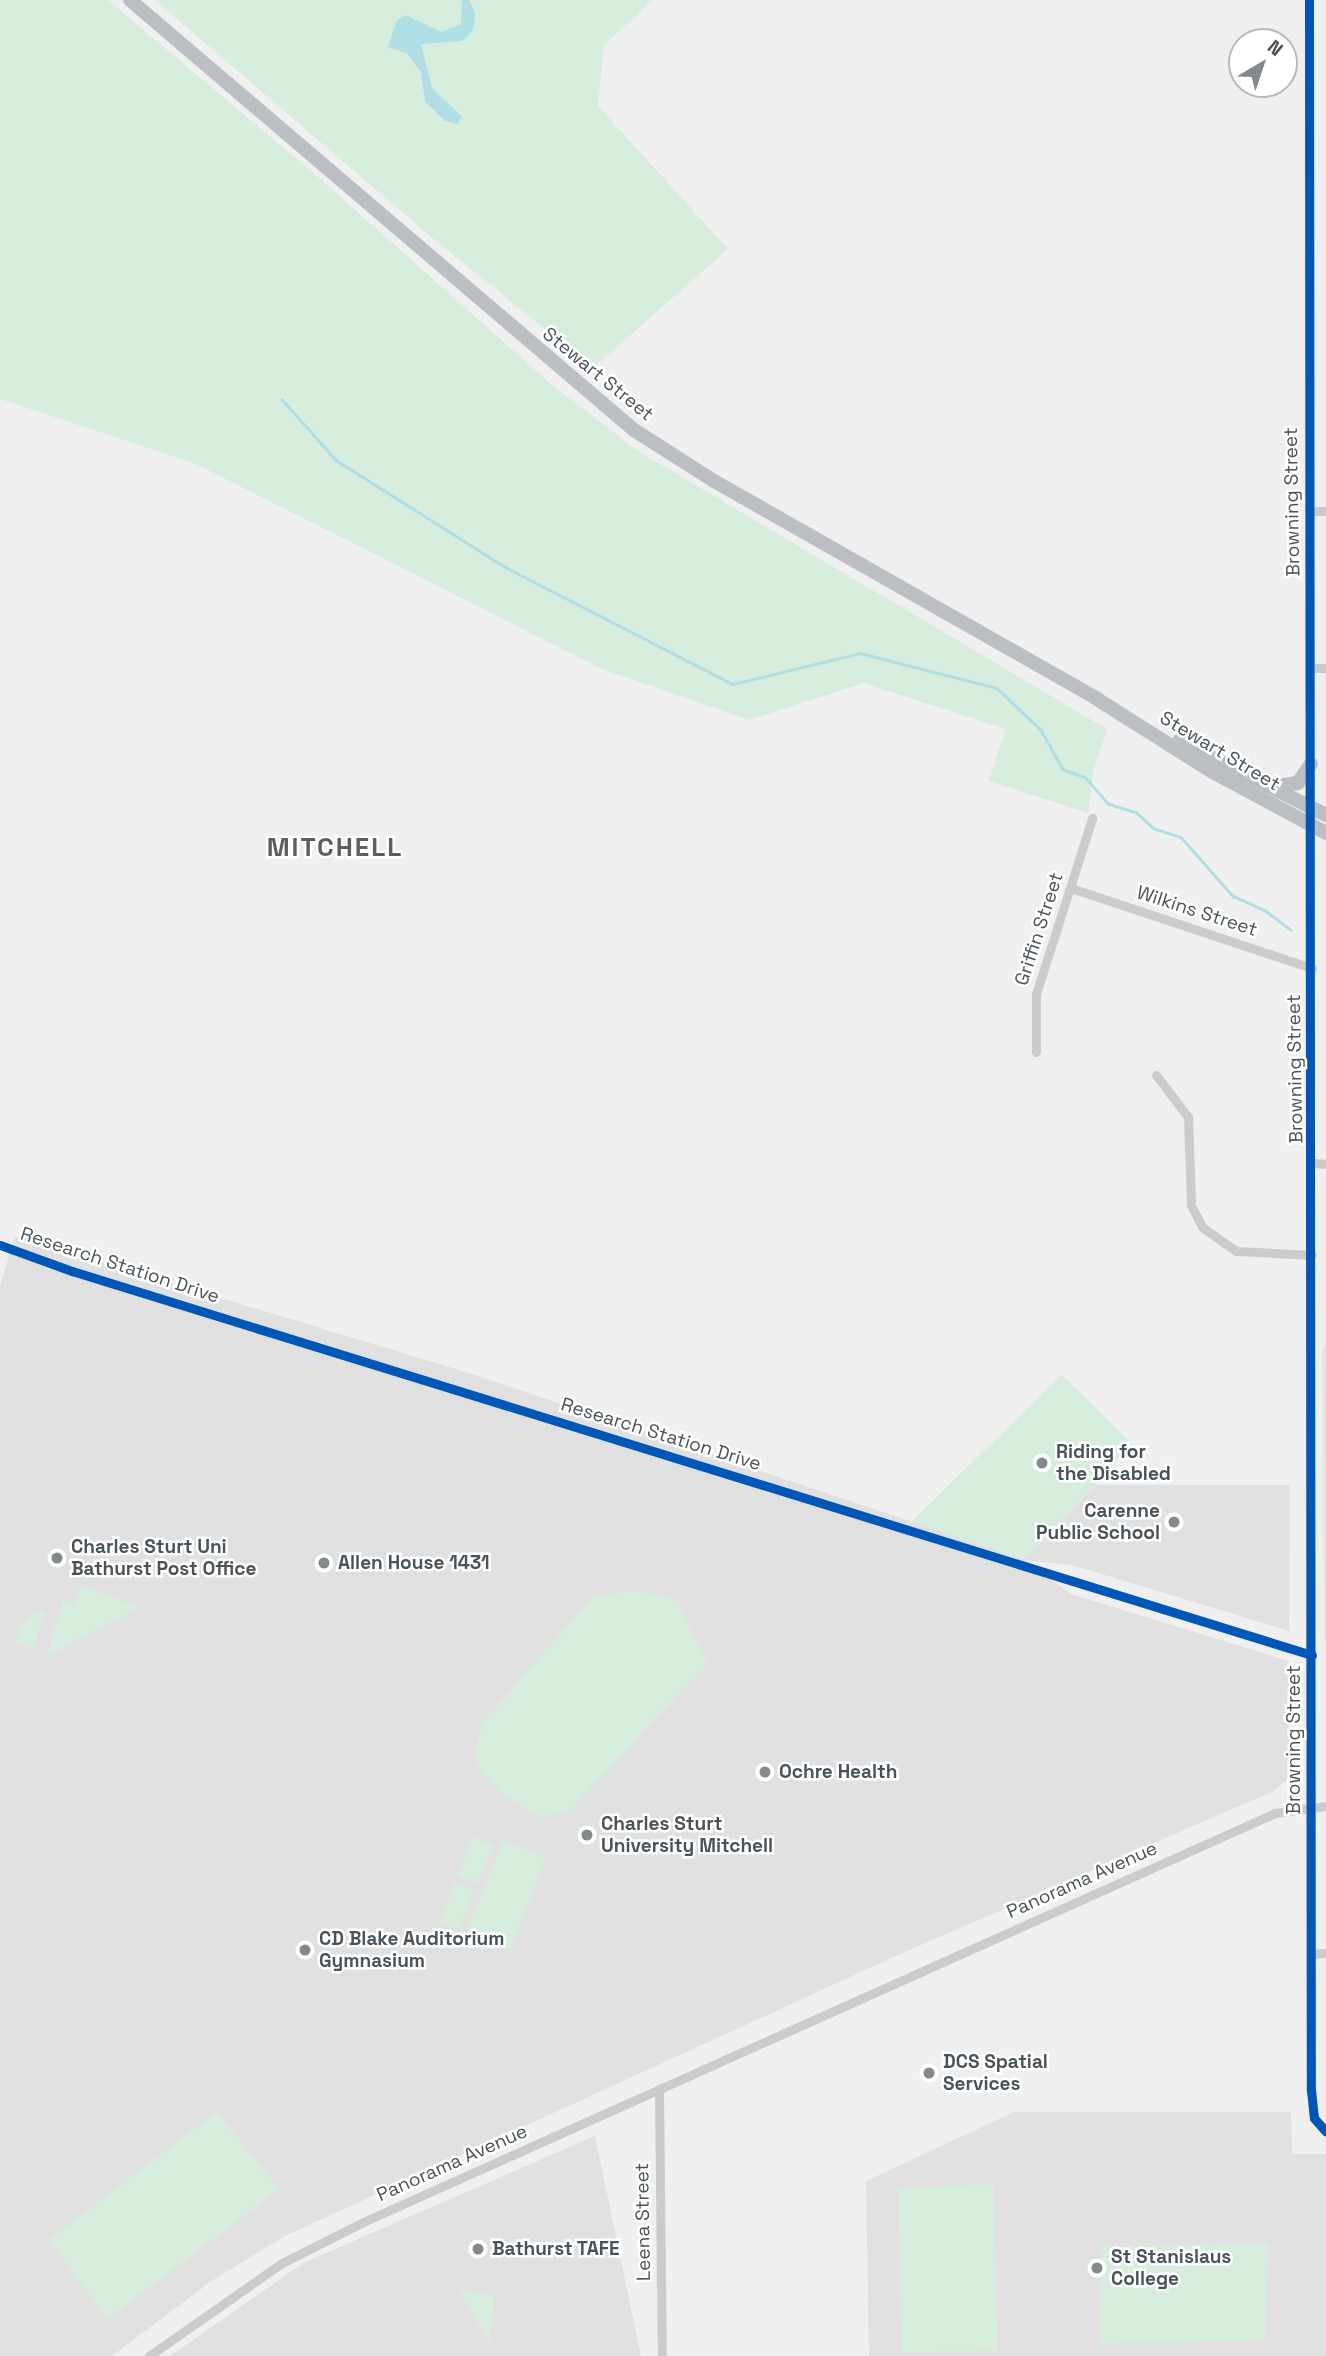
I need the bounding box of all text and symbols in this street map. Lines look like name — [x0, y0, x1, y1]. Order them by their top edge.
north arrow — [1228, 28, 1298, 98]
text: N — [1262, 34, 1288, 62]
street label: Stewart Street — [538, 322, 658, 426]
street label: Browning Street — [1279, 427, 1305, 577]
street label: Stewart Street — [1156, 706, 1284, 796]
district label: MITCHELL — [268, 832, 402, 864]
street label: Griffin Street — [1010, 870, 1068, 988]
street label: Wilkins Street — [1134, 881, 1260, 941]
street label: Browning Street — [1282, 994, 1308, 1144]
street label: Research Station Drive — [18, 1222, 222, 1308]
street label: Research Station Drive — [558, 1393, 764, 1475]
place label: Riding for the Disabled — [1056, 1441, 1171, 1485]
marker: Riding for the Disabled — [1034, 1455, 1050, 1471]
place label: Carenne Public School — [1036, 1500, 1160, 1544]
marker: Carenne Public School — [1166, 1514, 1182, 1530]
place label: Charles Sturt Uni Bathurst Post Office — [71, 1536, 256, 1580]
marker: Charles Sturt Uni Bathurst Post Office — [49, 1550, 65, 1566]
place label: Allen House 1431 — [338, 1552, 490, 1574]
marker: Allen House 1431 — [316, 1555, 332, 1571]
street label: Browning Street — [1283, 1665, 1305, 1815]
place label: Ochre Health — [779, 1761, 897, 1783]
marker: Ochre Health — [757, 1764, 773, 1780]
place label: Charles Sturt University Mitchell — [601, 1813, 773, 1857]
marker: Charles Sturt University Mitchell — [579, 1827, 595, 1843]
street label: Panorama Avenue — [1003, 1837, 1161, 1923]
place label: CD Blake Auditorium Gymnasium — [319, 1928, 505, 1972]
marker: CD Blake Auditorium Gymnasium — [297, 1942, 313, 1958]
place label: DCS Spatial Services — [943, 2051, 1048, 2095]
marker: DCS Spatial Services — [921, 2065, 937, 2081]
street label: Panorama Avenue — [373, 2120, 531, 2206]
street label: Leena Street — [631, 2163, 655, 2281]
place label: Bathurst TAFE — [492, 2238, 620, 2260]
marker: Bathurst TAFE — [470, 2241, 486, 2257]
place label: St Stanislaus College — [1111, 2246, 1231, 2290]
marker: St Stanislaus College — [1089, 2260, 1105, 2276]

